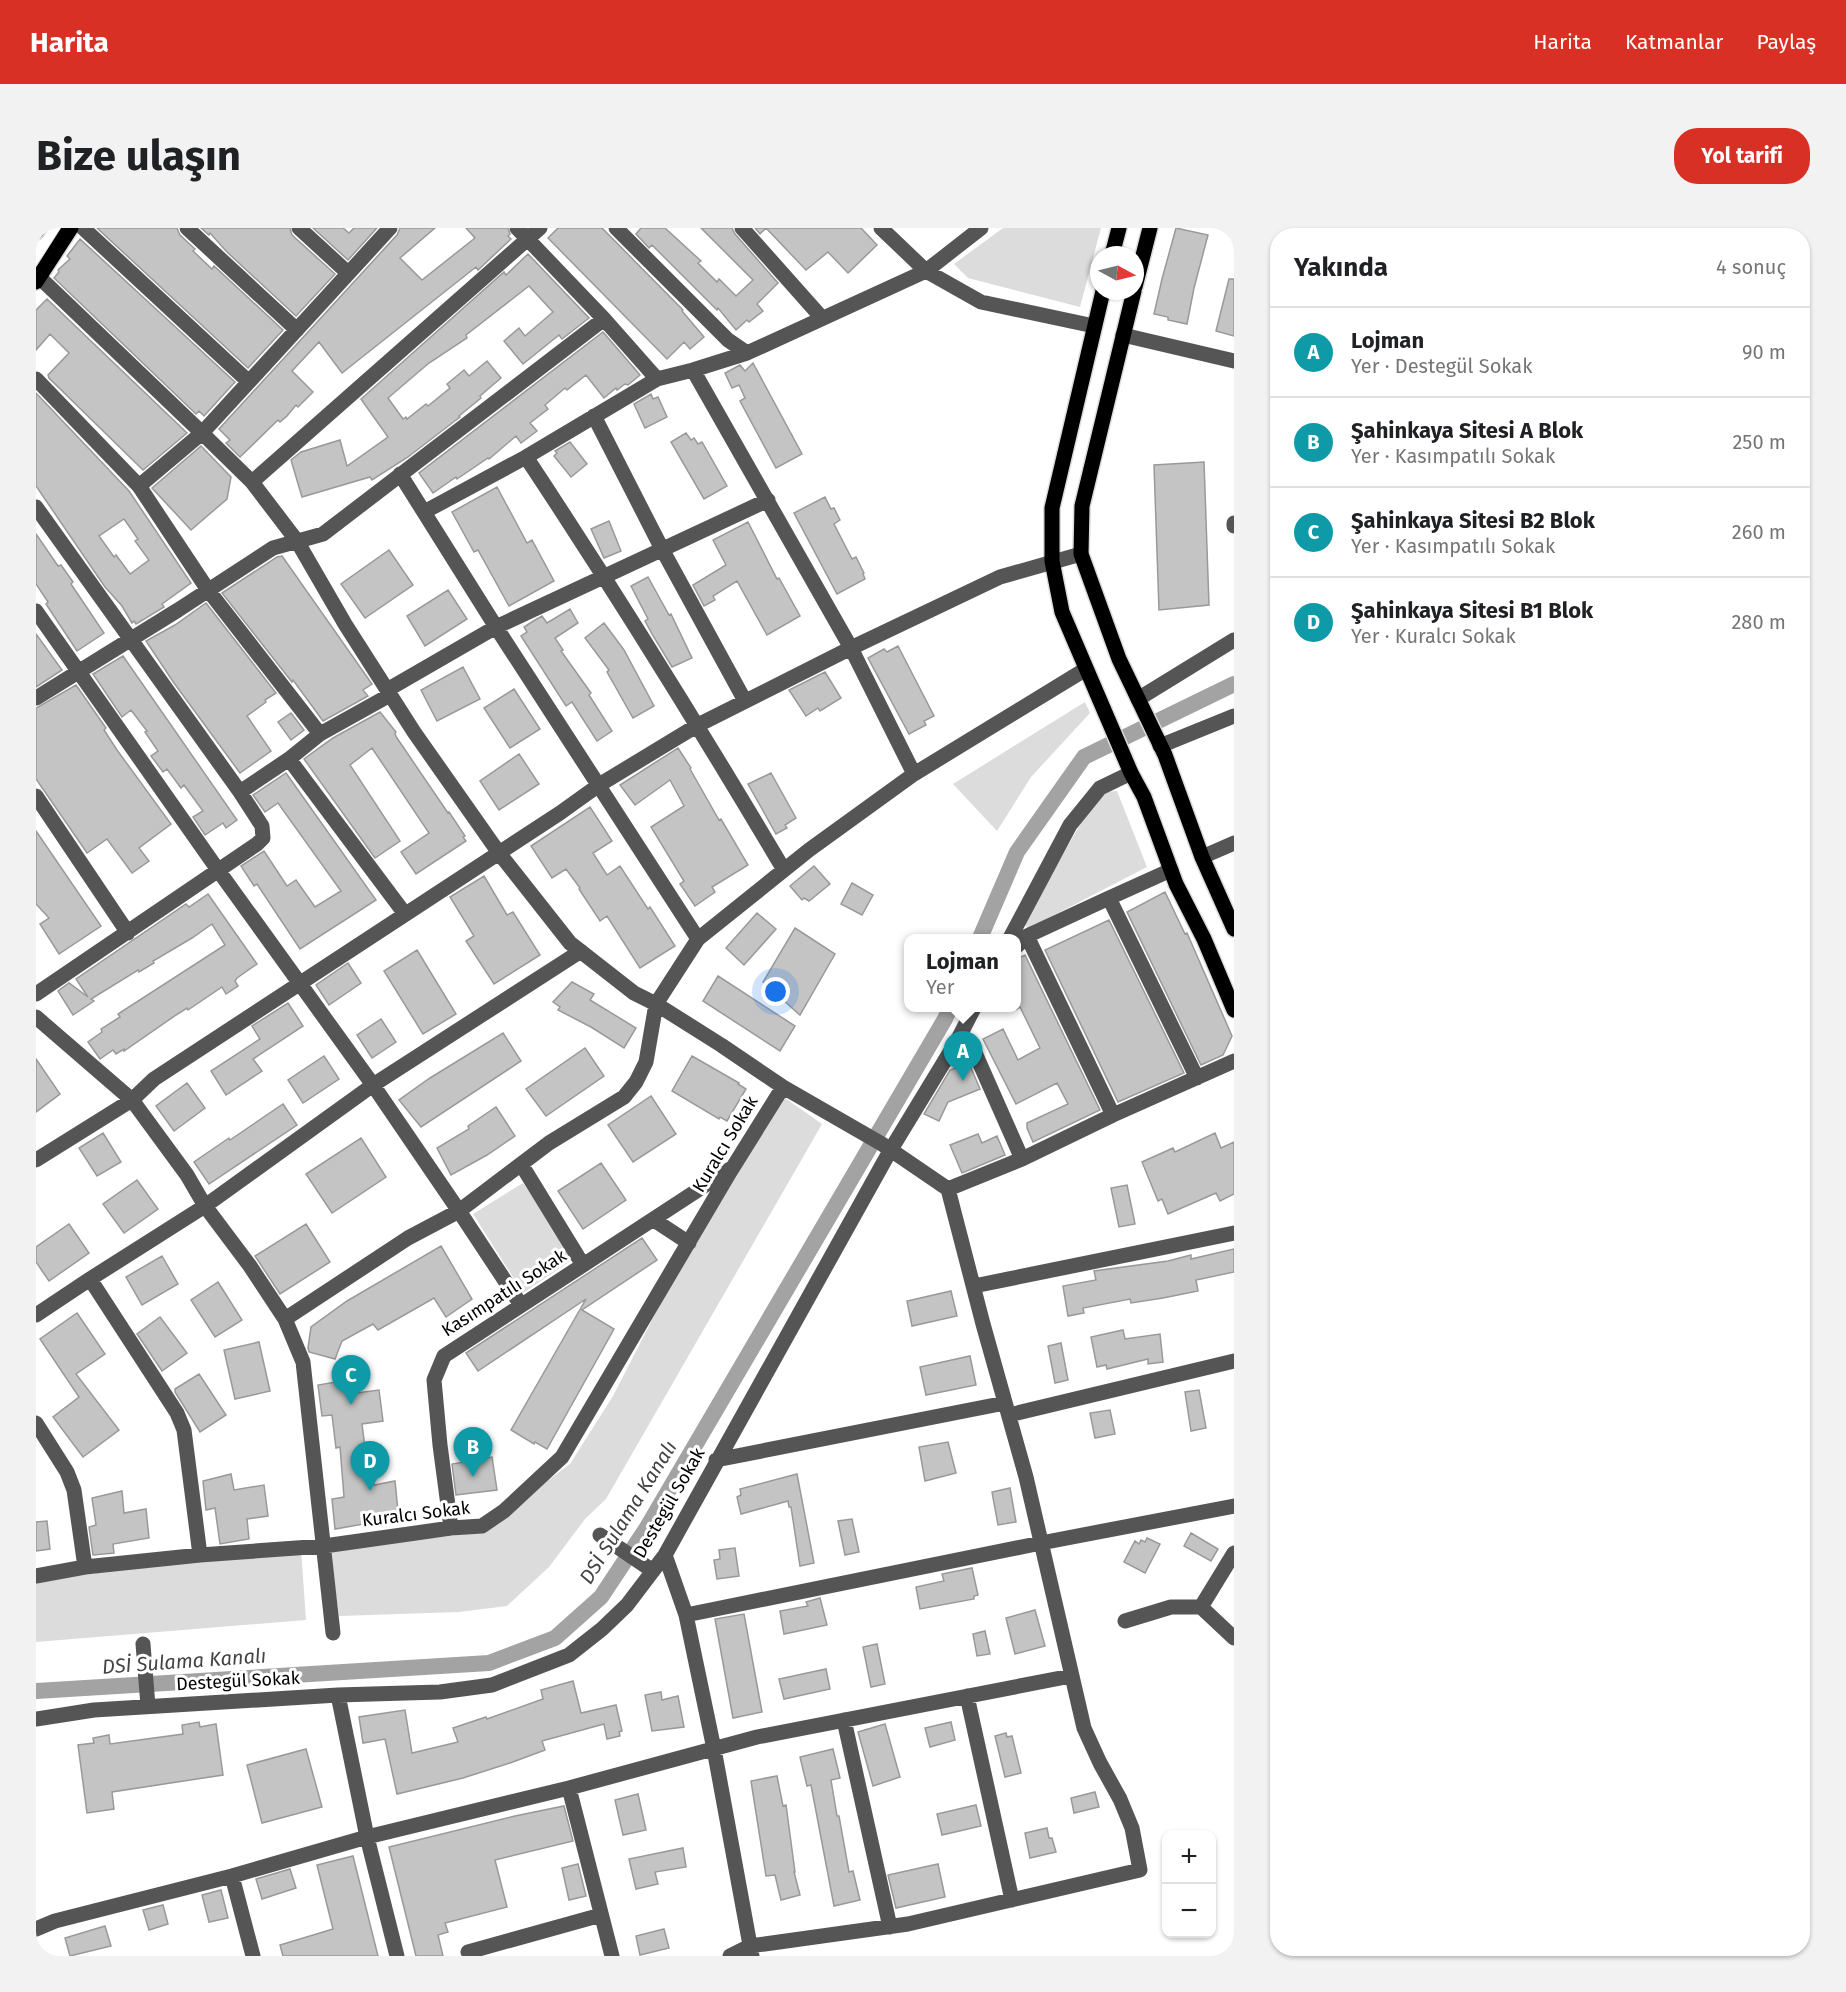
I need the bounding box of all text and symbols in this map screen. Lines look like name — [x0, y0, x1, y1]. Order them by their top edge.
text: Harita — [30, 26, 109, 59]
text: Harita — [1533, 29, 1592, 55]
text: Katmanlar — [1625, 29, 1723, 55]
text: Paylaş — [1756, 29, 1816, 55]
button: Yol tarifi — [1674, 128, 1810, 184]
text: Bize ulaşın — [36, 131, 241, 181]
north arrow — [1090, 246, 1144, 300]
text: Yakında — [1294, 252, 1388, 283]
text: 4 sonuç — [1716, 255, 1786, 279]
text: Lojman — [1351, 327, 1424, 354]
text: A — [1308, 340, 1319, 364]
text: 90 m — [1742, 340, 1786, 364]
text: Yer · Destegül Sokak — [1351, 354, 1532, 378]
text: Şahinkaya Sitesi A Blok — [1351, 417, 1583, 444]
text: B — [1307, 430, 1320, 454]
text: 250 m — [1732, 430, 1786, 454]
text: Yer · Kasımpatılı Sokak — [1351, 444, 1555, 468]
text: Şahinkaya Sitesi B2 Blok — [1351, 507, 1595, 534]
text: C — [1308, 520, 1319, 544]
text: 260 m — [1732, 520, 1786, 544]
text: Yer · Kasımpatılı Sokak — [1351, 534, 1555, 558]
text: Şahinkaya Sitesi B1 Blok — [1351, 597, 1593, 624]
text: D — [1307, 610, 1320, 634]
text: 280 m — [1731, 610, 1786, 634]
text: Yer · Kuralcı Sokak — [1351, 624, 1516, 648]
popup — [904, 934, 1021, 1012]
text: Lojman — [926, 948, 999, 975]
text: Yer — [926, 975, 954, 999]
your location — [761, 977, 790, 1006]
pin: A — [944, 1032, 982, 1081]
street label: Kuralcı Sokak — [688, 1091, 763, 1196]
street label: Kasımpatılı Sokak — [438, 1244, 571, 1342]
pin: C — [332, 1356, 370, 1405]
pin: B — [454, 1428, 492, 1477]
water label: DSİ Sulama Kanalı — [574, 1436, 682, 1588]
pin: D — [350, 1442, 390, 1491]
street label: Destegül Sokak — [629, 1443, 710, 1562]
street label: Kuralcı Sokak — [361, 1496, 472, 1532]
water label: DSİ Sulama Kanalı — [101, 1643, 267, 1679]
street label: Destegül Sokak — [176, 1667, 301, 1695]
map controls — [1162, 1830, 1216, 1938]
button: + — [1162, 1830, 1216, 1884]
button: − — [1162, 1884, 1216, 1938]

